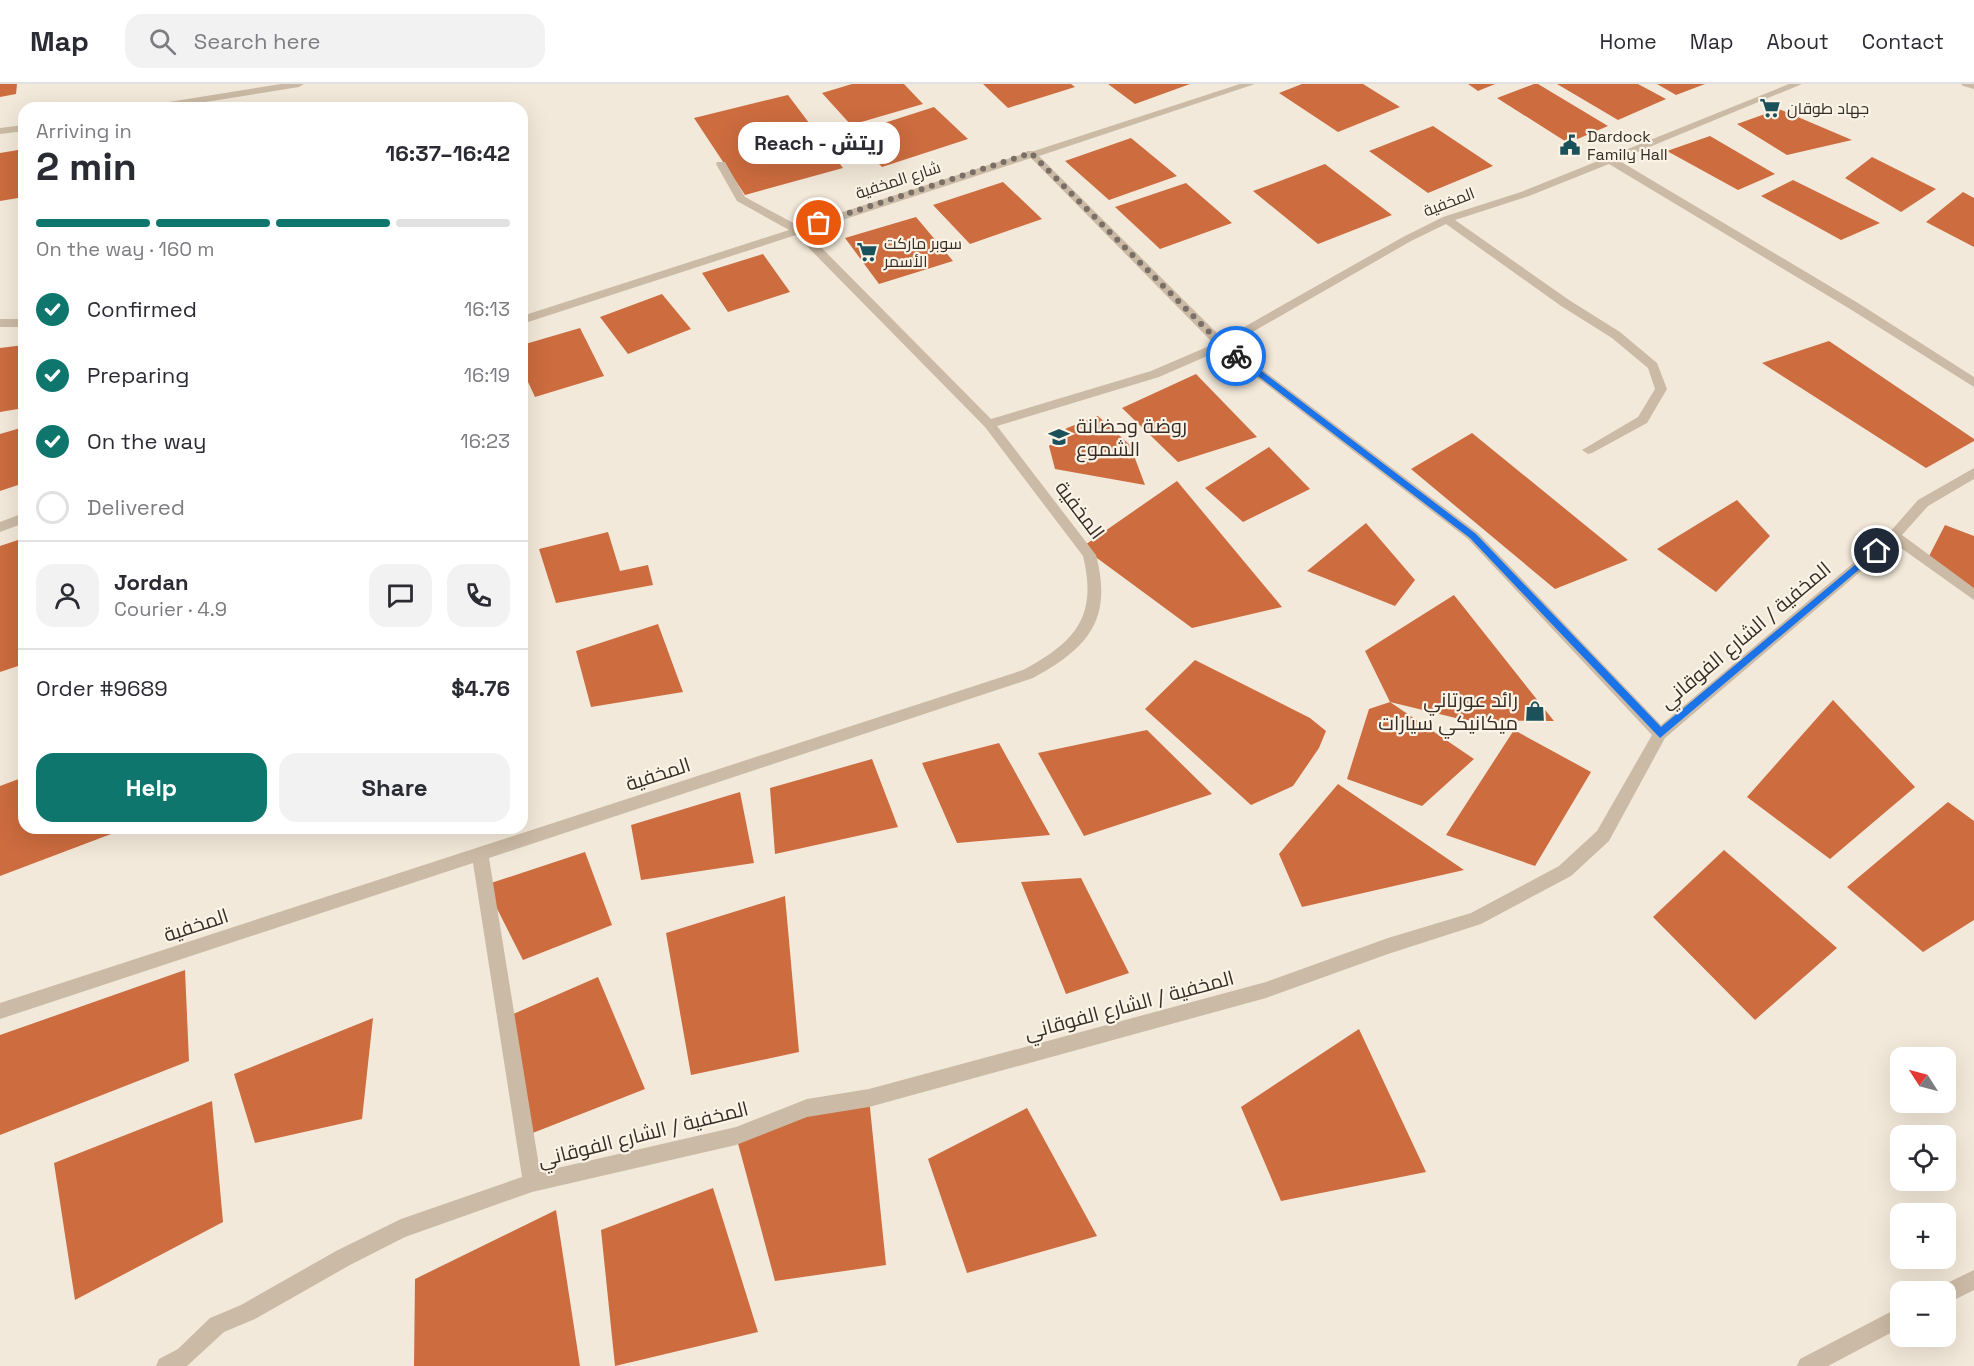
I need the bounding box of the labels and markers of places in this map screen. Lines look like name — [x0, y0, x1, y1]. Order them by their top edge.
supermarket icon: جهاد طوقان — [1758, 96, 1782, 120]
place label: جهاد طوقان — [1787, 98, 1869, 119]
callout: Reach - ريتش — [738, 121, 900, 163]
place label: Dardock Family Hall — [1587, 126, 1668, 165]
public building icon: Dardock Family Hall — [1558, 133, 1582, 157]
pin — [793, 197, 844, 248]
place label: سوبر ماركت الأسمر — [883, 233, 962, 272]
supermarket icon: سوبر ماركت الأسمر — [855, 240, 879, 264]
place label: روضة وحضانة الشموع — [1076, 413, 1187, 463]
school or university icon: روضة وحضانة الشموع — [1047, 425, 1071, 449]
pin — [1851, 525, 1902, 576]
place label: رائد عورتاني ميكانيكي سيارات — [1378, 687, 1518, 739]
shop icon: رائد عورتاني ميكانيكي سيارات — [1523, 699, 1547, 723]

